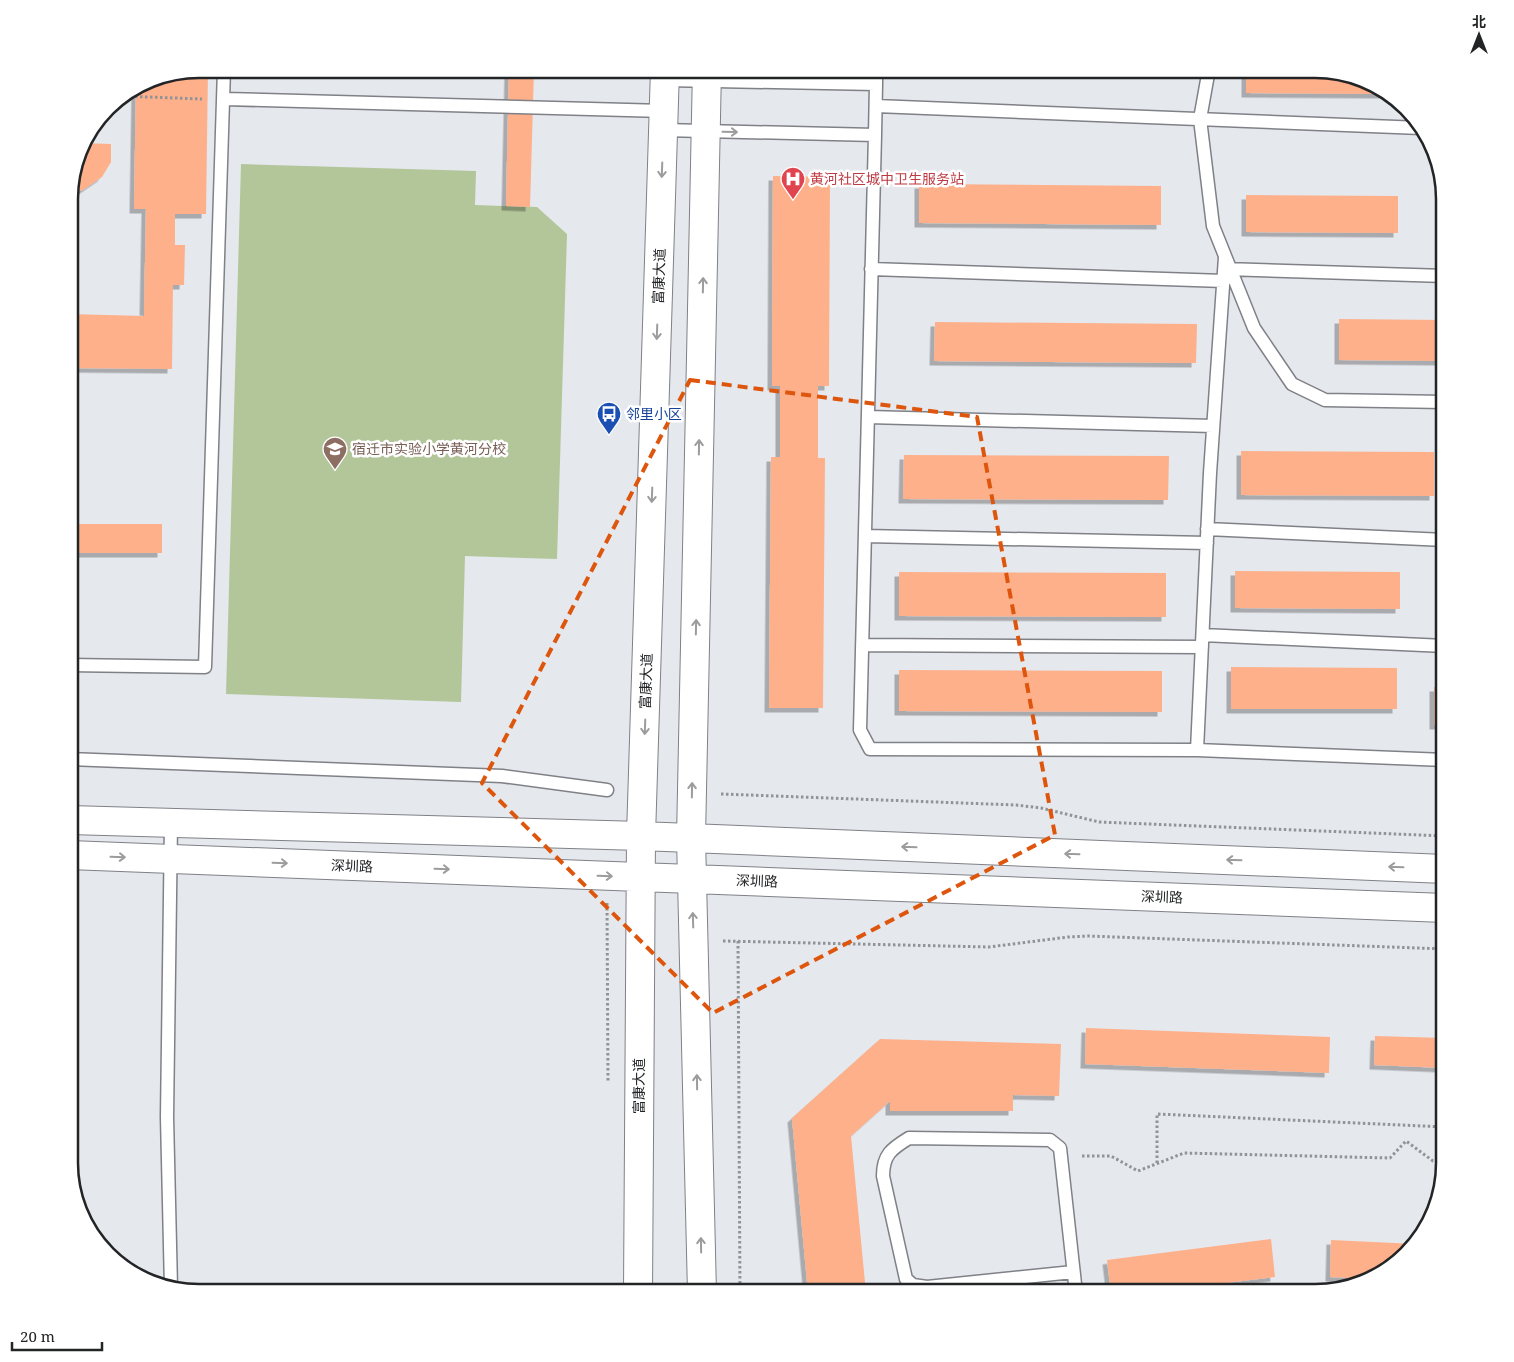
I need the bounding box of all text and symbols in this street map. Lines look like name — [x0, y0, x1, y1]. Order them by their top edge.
north arrow — [1454, 10, 1504, 60]
text: 北 — [1472, 12, 1486, 31]
one-way arrow — [721, 127, 737, 136]
one-way arrow — [657, 162, 667, 178]
hospital icon: 黄河社区城中卫生服务站 — [780, 166, 806, 200]
place label: 黄河社区城中卫生服务站 — [810, 169, 964, 188]
street label: 富康大道 — [648, 248, 669, 304]
one-way arrow — [698, 277, 707, 293]
one-way arrow — [652, 324, 662, 340]
bus stop icon: 邻里小区 — [596, 401, 622, 435]
place label: 邻里小区 — [626, 404, 682, 423]
school or university icon: 宿迁市实验小学黄河分校 — [322, 436, 348, 470]
place label: 宿迁市实验小学黄河分校 — [352, 439, 506, 458]
one-way arrow — [694, 439, 704, 456]
one-way arrow — [647, 486, 657, 503]
one-way arrow — [691, 619, 700, 635]
street label: 富康大道 — [635, 653, 656, 709]
one-way arrow — [640, 719, 649, 735]
one-way arrow — [687, 782, 697, 798]
one-way arrow — [902, 843, 918, 852]
one-way arrow — [1064, 849, 1080, 858]
one-way arrow — [109, 852, 125, 861]
street label: 深圳路 — [331, 855, 373, 876]
one-way arrow — [1226, 856, 1242, 865]
one-way arrow — [272, 858, 288, 868]
one-way arrow — [1389, 862, 1405, 872]
one-way arrow — [434, 865, 450, 874]
street label: 深圳路 — [736, 870, 778, 891]
one-way arrow — [597, 871, 613, 880]
street label: 深圳路 — [1141, 886, 1183, 907]
one-way arrow — [688, 912, 698, 928]
street label: 富康大道 — [629, 1058, 648, 1114]
one-way arrow — [692, 1074, 702, 1090]
one-way arrow — [696, 1237, 705, 1253]
scale bar — [12, 1320, 102, 1352]
text: 20 m — [20, 1326, 55, 1346]

